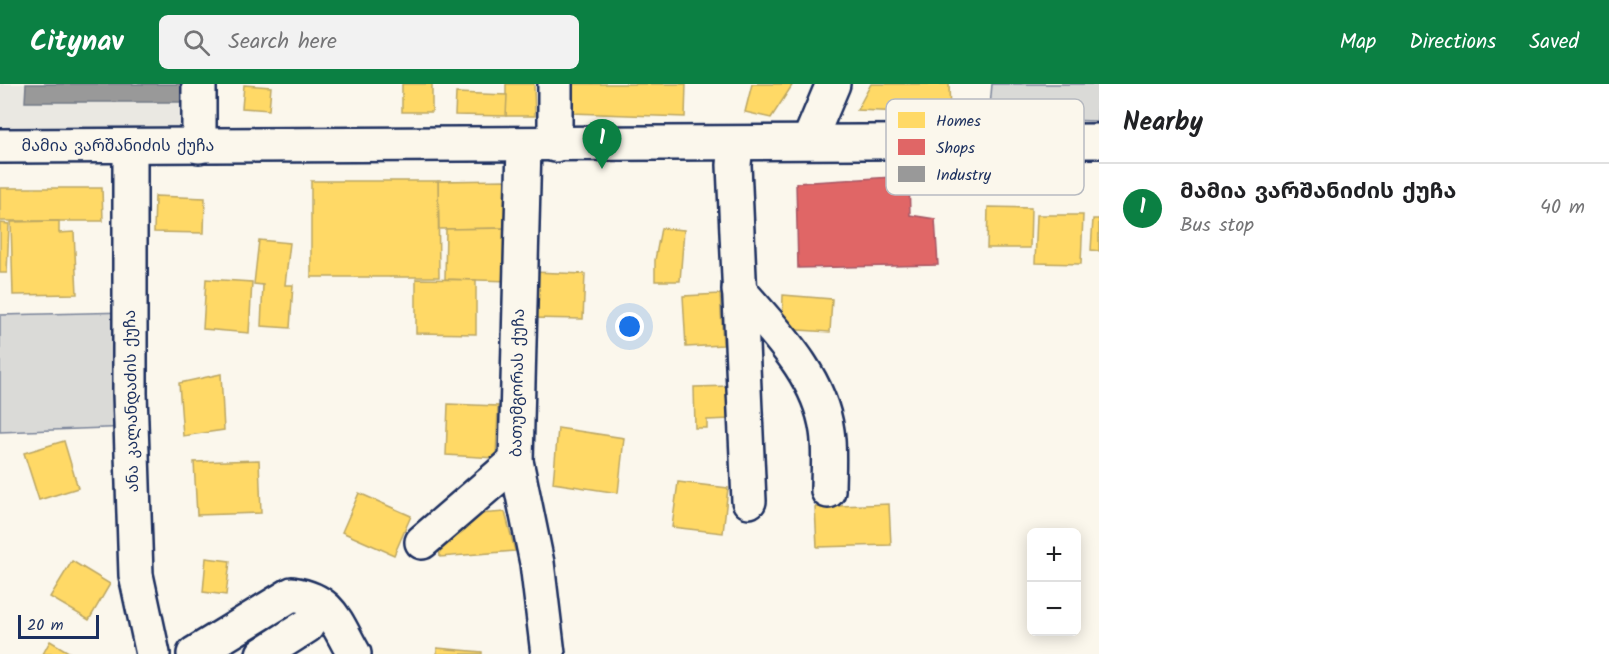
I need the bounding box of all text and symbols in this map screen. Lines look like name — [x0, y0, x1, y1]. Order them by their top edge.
search box — [159, 15, 579, 69]
text: Citynav — [30, 20, 123, 65]
text: Search here — [228, 25, 337, 60]
icon: search — [180, 26, 213, 59]
text: Map — [1340, 26, 1376, 59]
text: Directions — [1409, 26, 1496, 59]
text: Saved — [1529, 26, 1579, 59]
legend — [886, 99, 1084, 195]
text: Nearby — [1123, 102, 1203, 144]
text: Homes — [936, 109, 981, 134]
pin: 1 — [582, 120, 622, 169]
street label: მამია ვარშანიძის ქუჩა — [22, 134, 214, 159]
text: Shops — [936, 136, 975, 161]
text: Industry — [936, 163, 991, 188]
text: მამია ვარშანიძის ქუჩა — [1180, 175, 1456, 210]
text: 1 — [1139, 192, 1146, 224]
text: 40 m — [1540, 192, 1585, 224]
text: Bus stop — [1180, 210, 1254, 242]
street label: ბათუმგორას ქუჩა — [504, 308, 532, 458]
street label: ანა კალანდაძის ქუჩა — [118, 309, 146, 493]
your location — [615, 312, 644, 341]
map controls — [1027, 528, 1081, 636]
button: + — [1027, 528, 1081, 582]
button: − — [1027, 582, 1081, 636]
scale bar — [18, 612, 99, 640]
text: 20 m — [27, 613, 63, 638]

